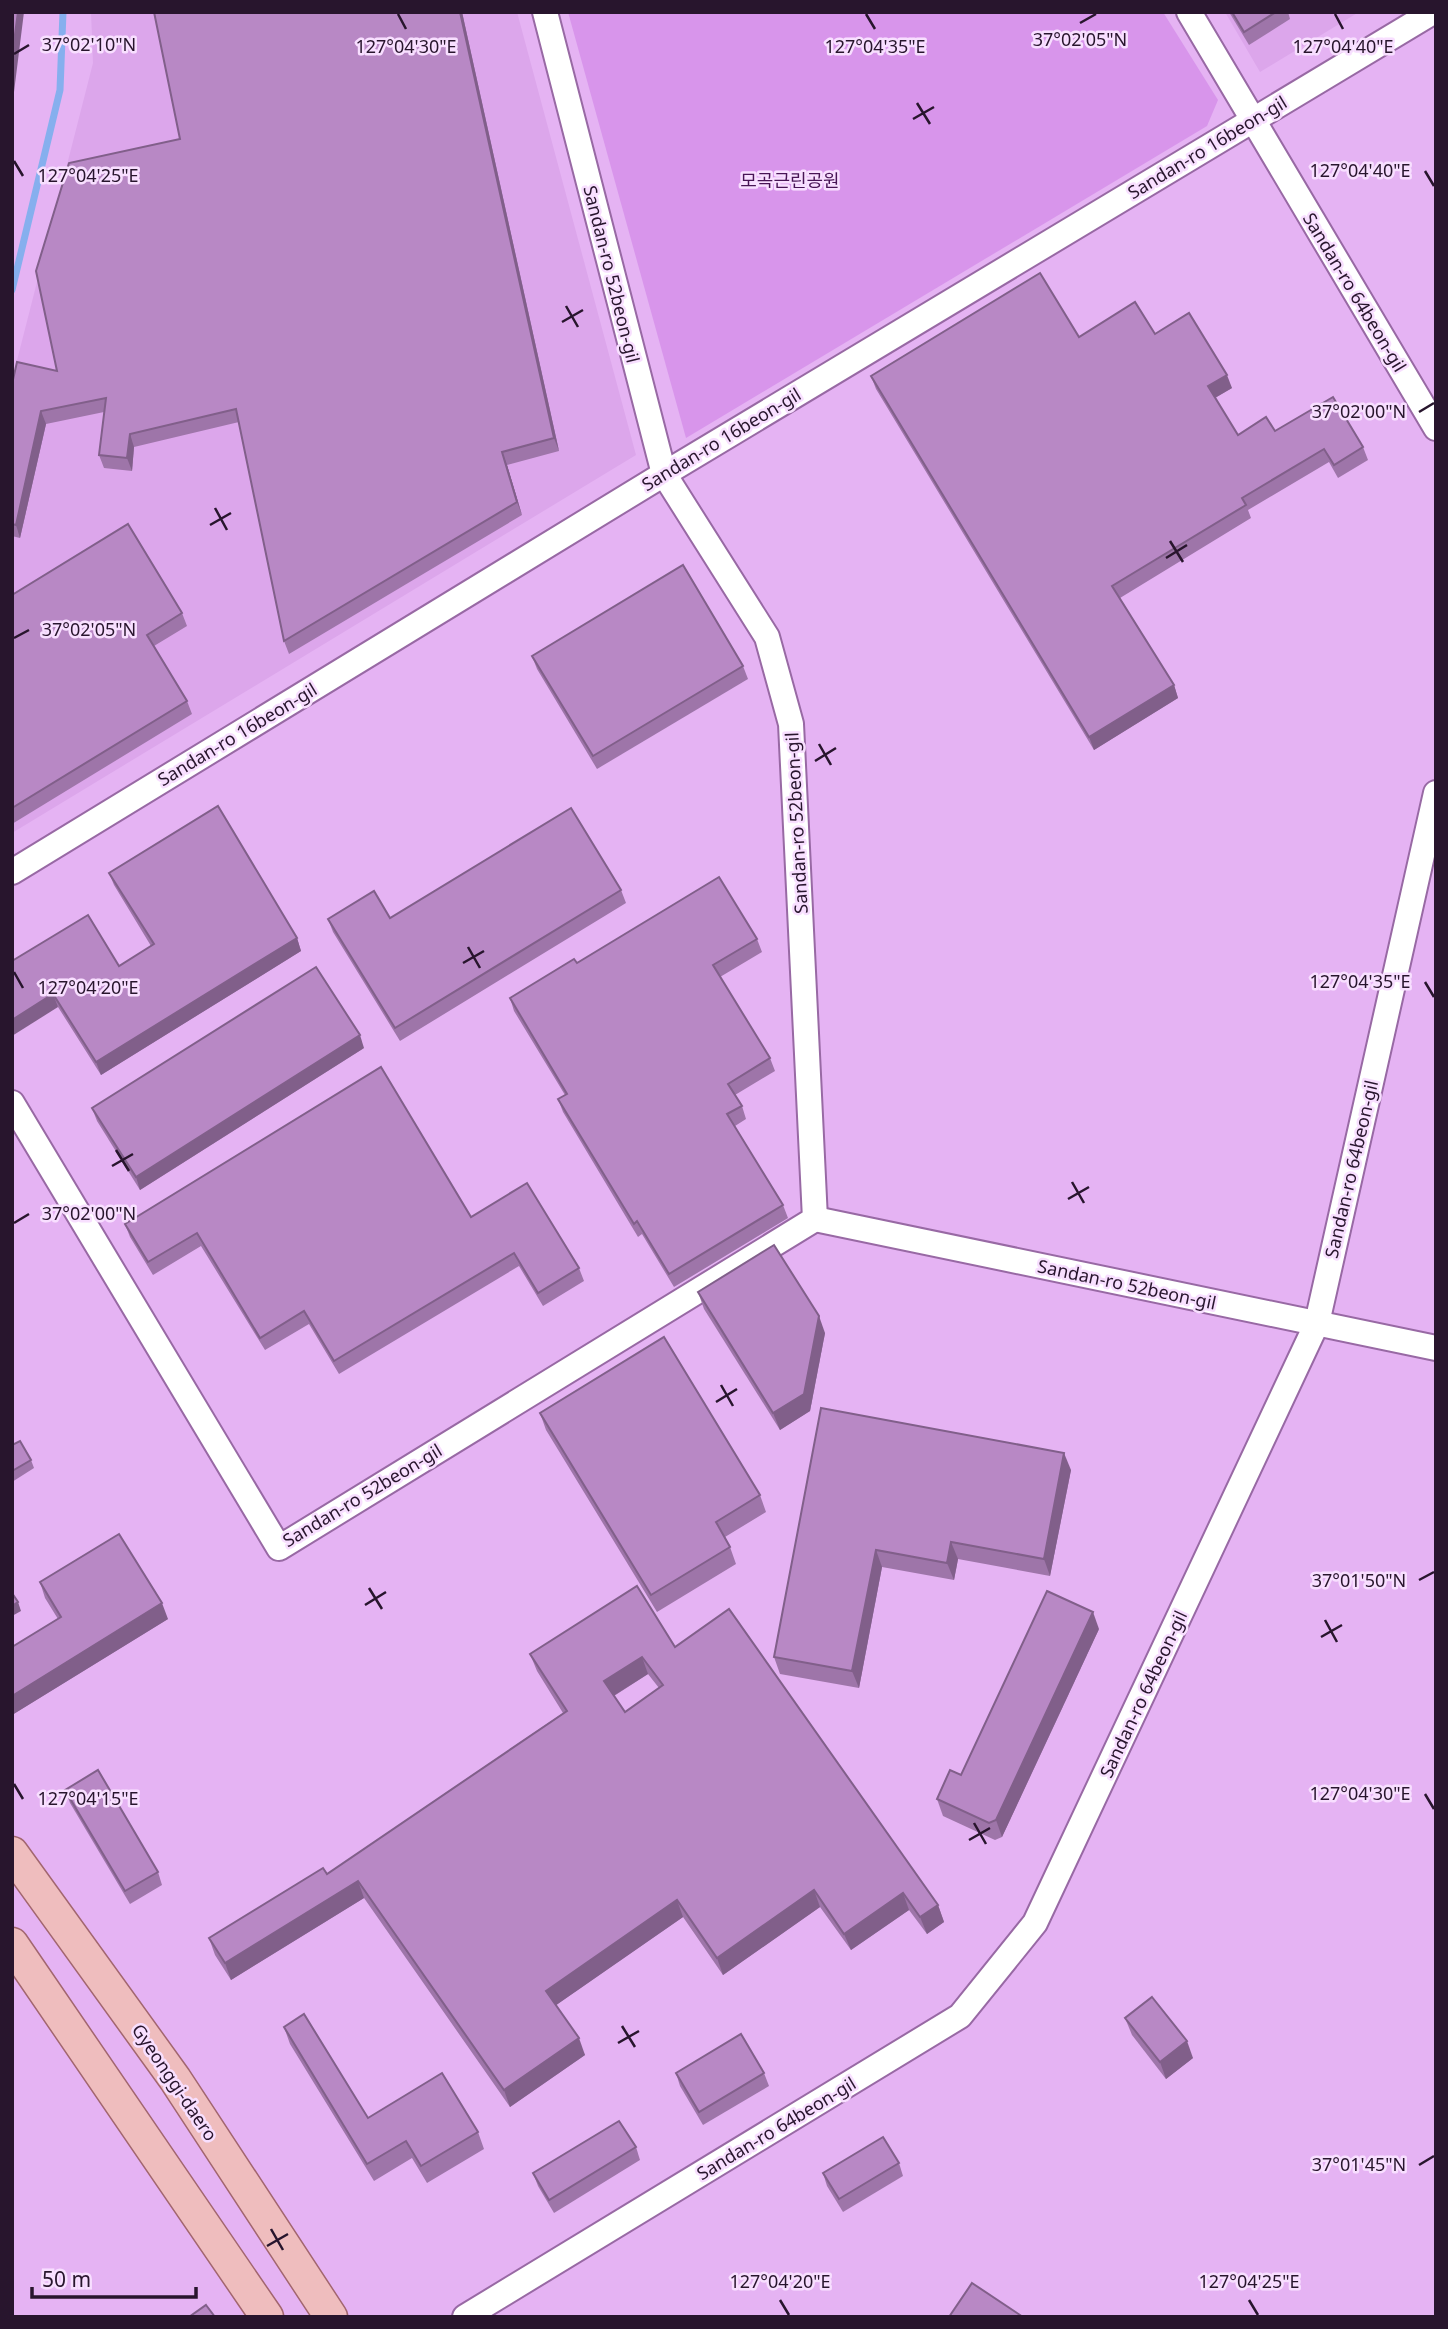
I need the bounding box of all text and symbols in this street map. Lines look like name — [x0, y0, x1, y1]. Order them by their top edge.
text: 37°02'05"N — [1033, 27, 1127, 51]
text: 37°02'10"N — [42, 32, 136, 56]
text: 127°04'30"E — [355, 34, 457, 58]
text: 127°04'35"E — [824, 34, 926, 58]
text: 127°04'40"E — [1292, 34, 1394, 58]
street label: Sandan-ro 16beon-gil — [1123, 90, 1291, 204]
text: 127°04'40"E — [1309, 158, 1411, 182]
text: 127°04'25"E — [37, 163, 139, 187]
park label: 모곡근린공원 — [740, 168, 840, 192]
street label: Sandan-ro 52beon-gil — [578, 183, 646, 365]
street label: Sandan-ro 64beon-gil — [1298, 208, 1412, 376]
street label: Sandan-ro 16beon-gil — [637, 382, 805, 496]
text: 37°02'00"N — [1312, 399, 1406, 423]
text: 37°02'05"N — [42, 617, 136, 641]
street label: Sandan-ro 16beon-gil — [153, 677, 321, 791]
street label: Sandan-ro 52beon-gil — [779, 732, 813, 914]
text: 127°04'35"E — [1309, 969, 1411, 993]
text: 127°04'20"E — [37, 975, 139, 999]
street label: Sandan-ro 64beon-gil — [1319, 1078, 1383, 1260]
text: 37°02'00"N — [42, 1201, 136, 1225]
street label: Sandan-ro 52beon-gil — [1036, 1253, 1218, 1315]
street label: Sandan-ro 52beon-gil — [278, 1438, 446, 1552]
text: 37°01'50"N — [1312, 1568, 1406, 1592]
street label: Sandan-ro 64beon-gil — [1094, 1607, 1192, 1781]
text: 127°04'30"E — [1309, 1781, 1411, 1805]
text: 127°04'15"E — [37, 1786, 139, 1810]
street label: Gyeonggi-daero — [127, 2019, 223, 2145]
street label: Sandan-ro 64beon-gil — [692, 2071, 860, 2185]
text: 37°01'45"N — [1312, 2152, 1406, 2176]
scale bar — [32, 2256, 196, 2300]
text: 50 m — [42, 2265, 91, 2293]
text: 127°04'20"E — [729, 2269, 831, 2293]
text: 127°04'25"E — [1198, 2269, 1300, 2293]

